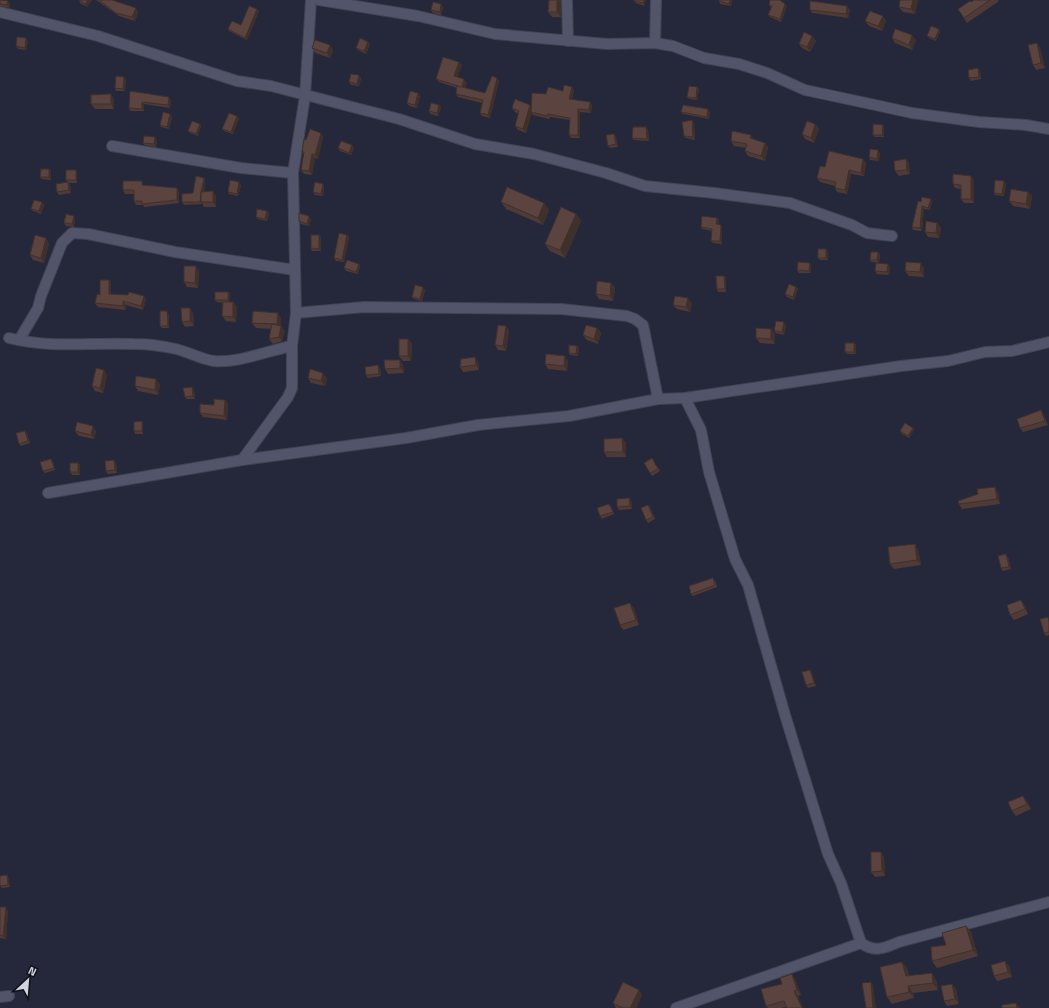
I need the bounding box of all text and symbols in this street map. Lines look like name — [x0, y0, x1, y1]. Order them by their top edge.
north arrow — [8, 960, 48, 1000]
text: N — [25, 962, 39, 980]

